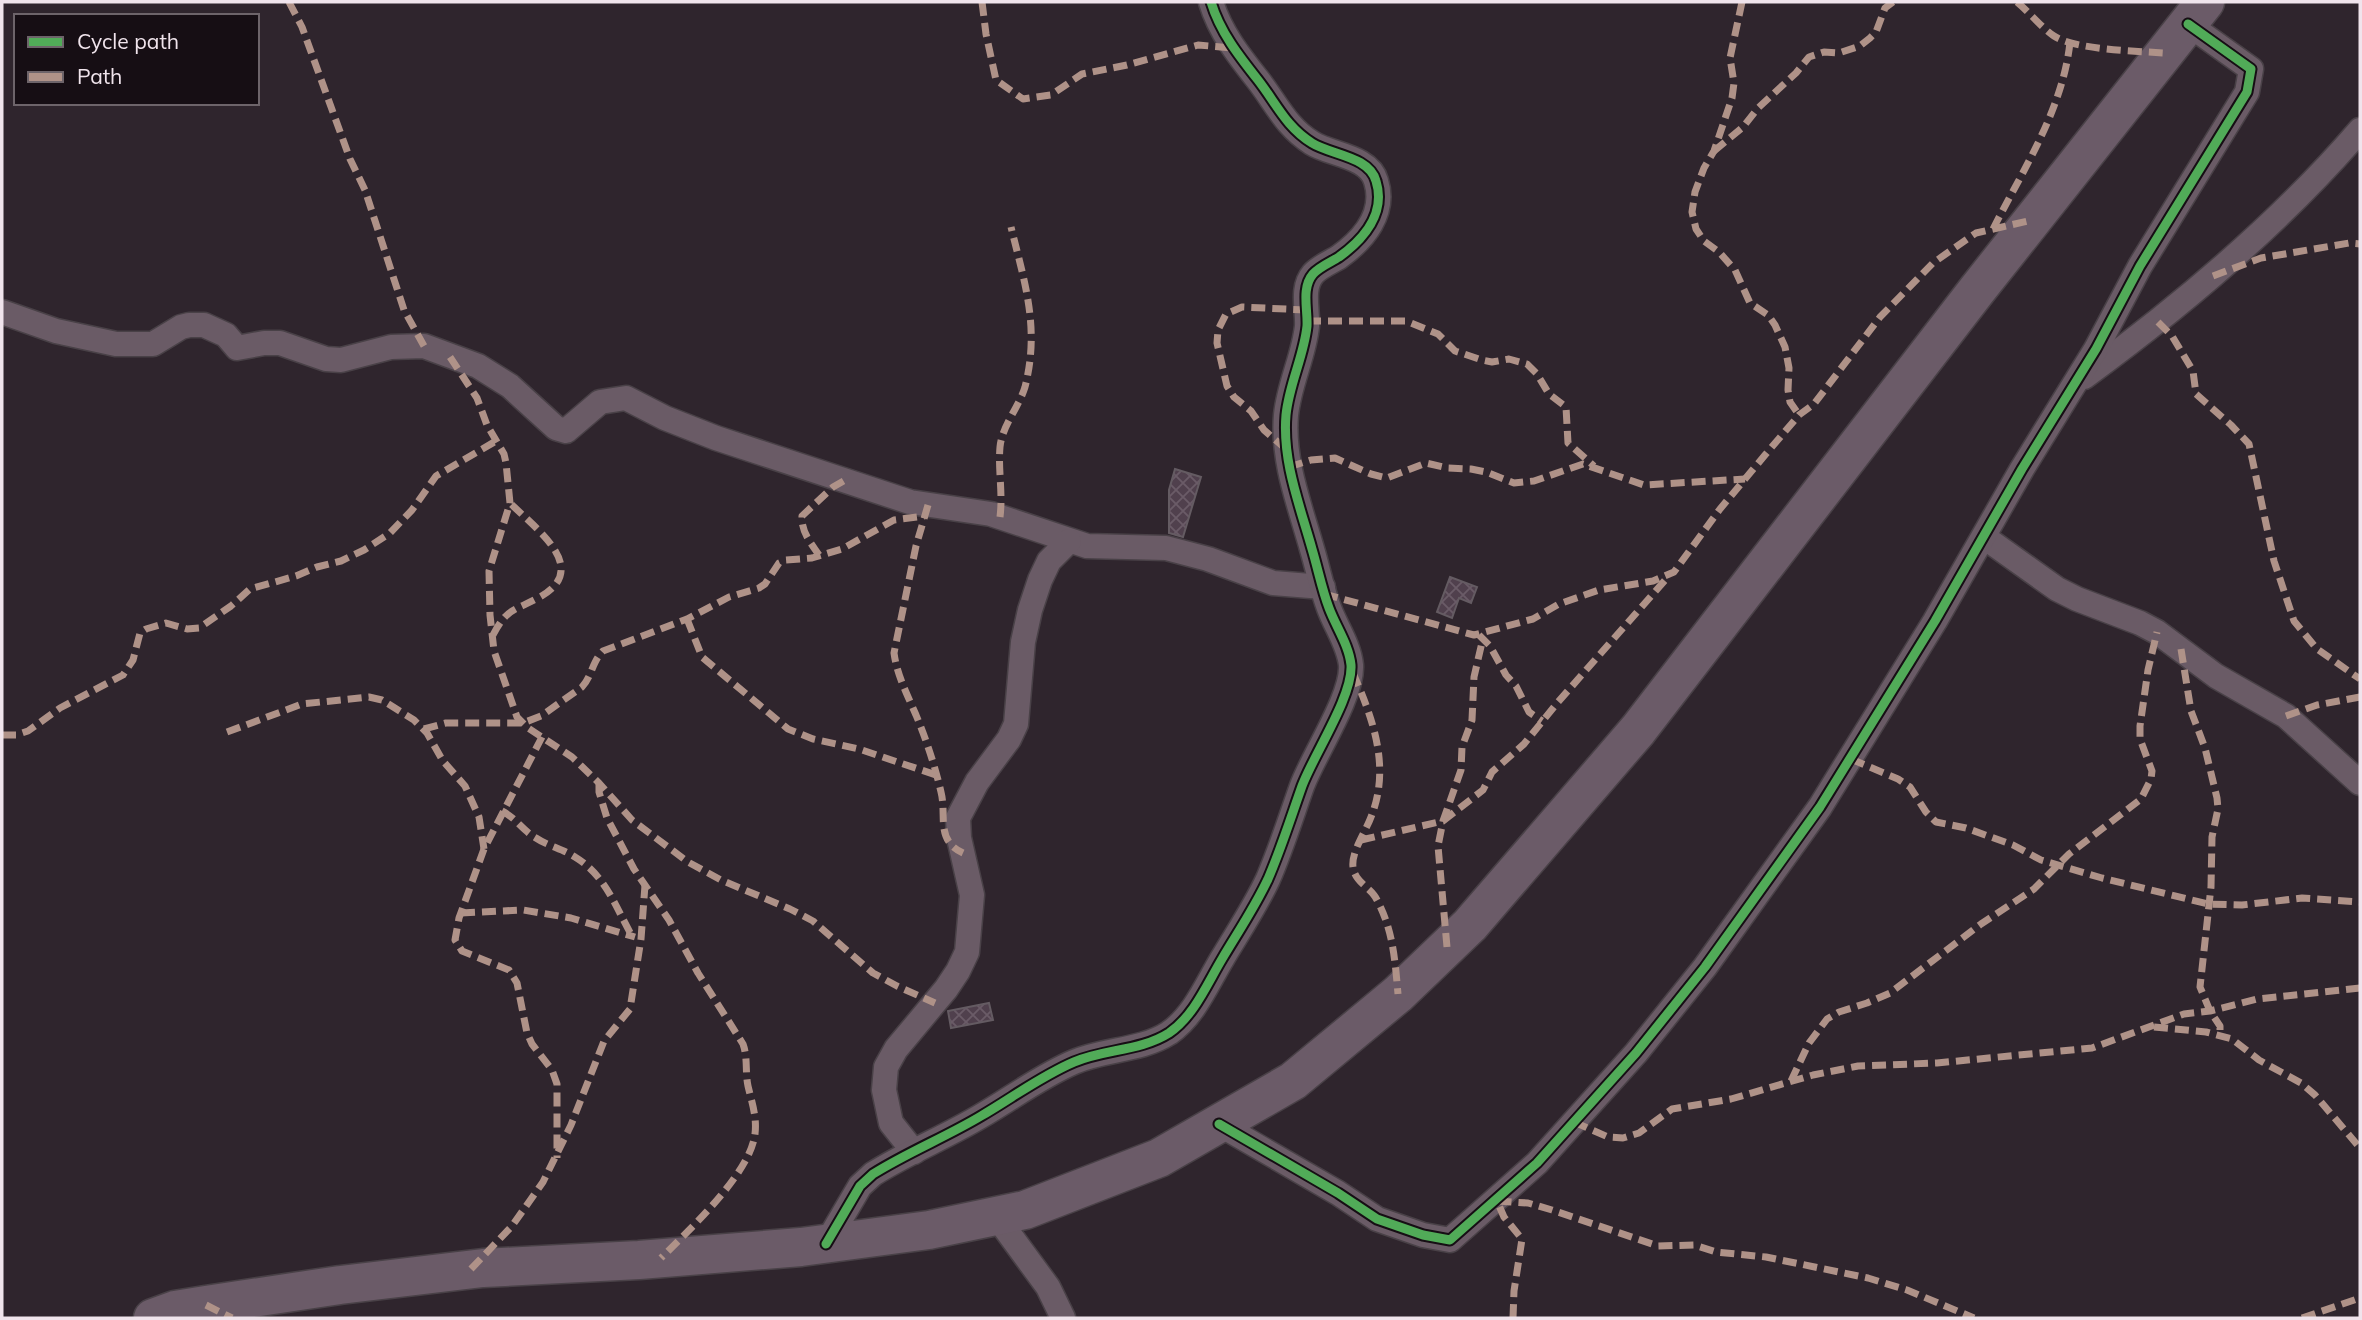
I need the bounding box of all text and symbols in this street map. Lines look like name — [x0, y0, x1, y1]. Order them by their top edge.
legend — [14, 14, 259, 105]
text: Cycle path — [77, 28, 179, 54]
text: Path — [77, 63, 122, 89]

